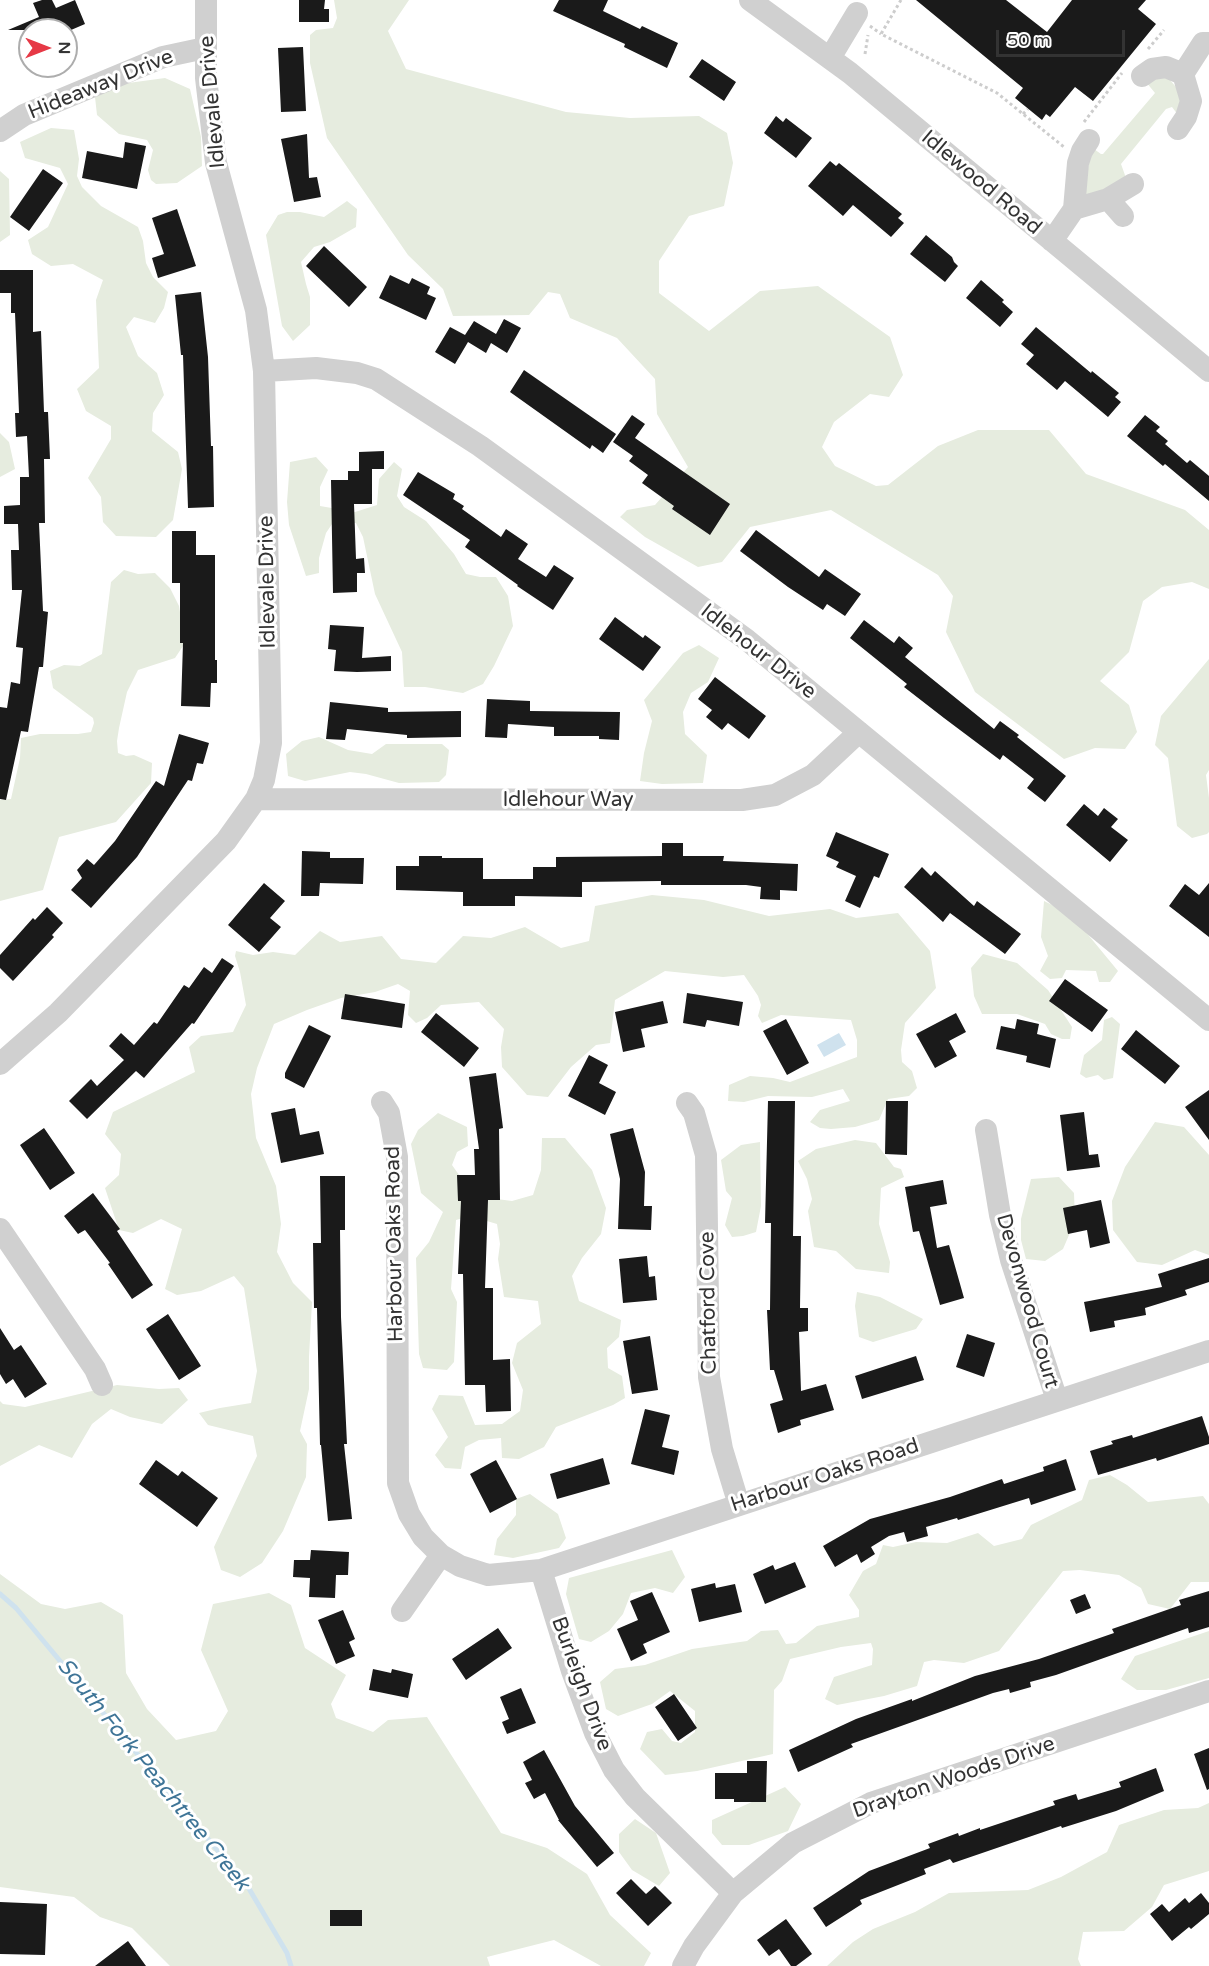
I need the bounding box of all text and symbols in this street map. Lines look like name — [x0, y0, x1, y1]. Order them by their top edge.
north arrow — [18, 18, 78, 78]
scale bar — [999, 18, 1128, 56]
text: 50 m — [1007, 29, 1051, 51]
street label: Idlevale Drive — [195, 35, 231, 169]
text: N — [54, 42, 74, 54]
street label: Hideaway Drive — [25, 44, 177, 126]
street label: Idlewood Road — [916, 125, 1046, 241]
street label: Idlevale Drive — [254, 515, 282, 649]
street label: Idlehour Drive — [695, 599, 821, 705]
street label: Idlehour Way — [502, 787, 634, 813]
street label: Harbour Oaks Road — [381, 1146, 409, 1342]
street label: Devonwood Court — [990, 1211, 1064, 1391]
street label: Chatford Cove — [695, 1231, 723, 1375]
street label: Harbour Oaks Road — [728, 1434, 922, 1518]
street label: Burleigh Drive — [545, 1614, 617, 1754]
water label: South Fork Peachtree Creek — [51, 1654, 255, 1896]
street label: Drayton Woods Drive — [850, 1732, 1058, 1824]

